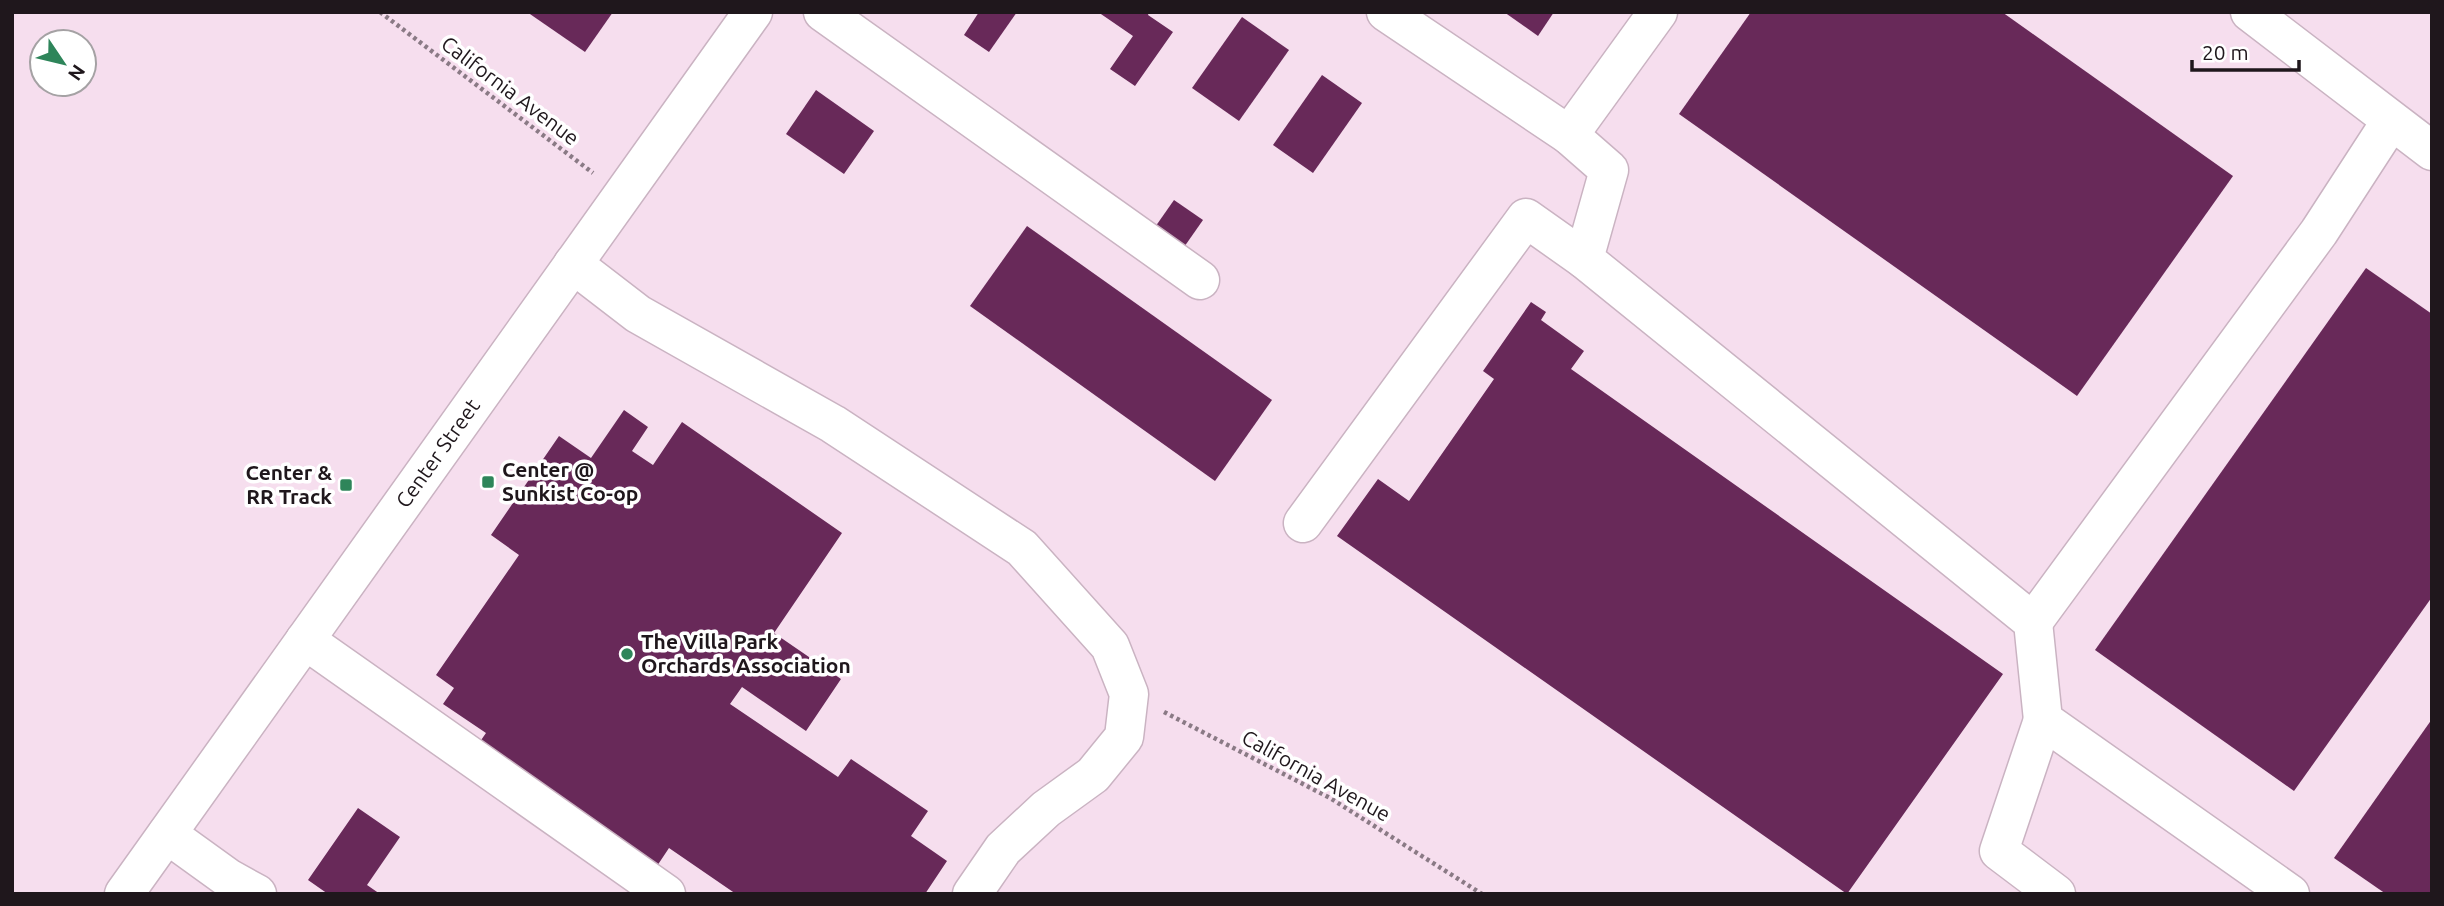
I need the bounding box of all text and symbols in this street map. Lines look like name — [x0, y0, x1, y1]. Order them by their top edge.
north arrow — [28, 28, 98, 98]
scale bar — [2192, 28, 2299, 72]
street label: California Avenue — [437, 31, 584, 150]
text: 20 m — [2202, 40, 2249, 64]
text: N — [64, 61, 90, 85]
street label: Center Street — [390, 394, 484, 512]
place label: Center @ Sunkist Co-op — [502, 457, 638, 505]
place label: Center & RR Track — [245, 460, 332, 508]
marker: Center @ Sunkist Co-op — [480, 474, 496, 490]
marker: Center & RR Track — [338, 477, 354, 493]
place label: The Villa Park Orchards Association — [641, 629, 851, 677]
marker: The Villa Park Orchards Association — [619, 646, 635, 662]
street label: California Avenue — [1238, 724, 1395, 826]

